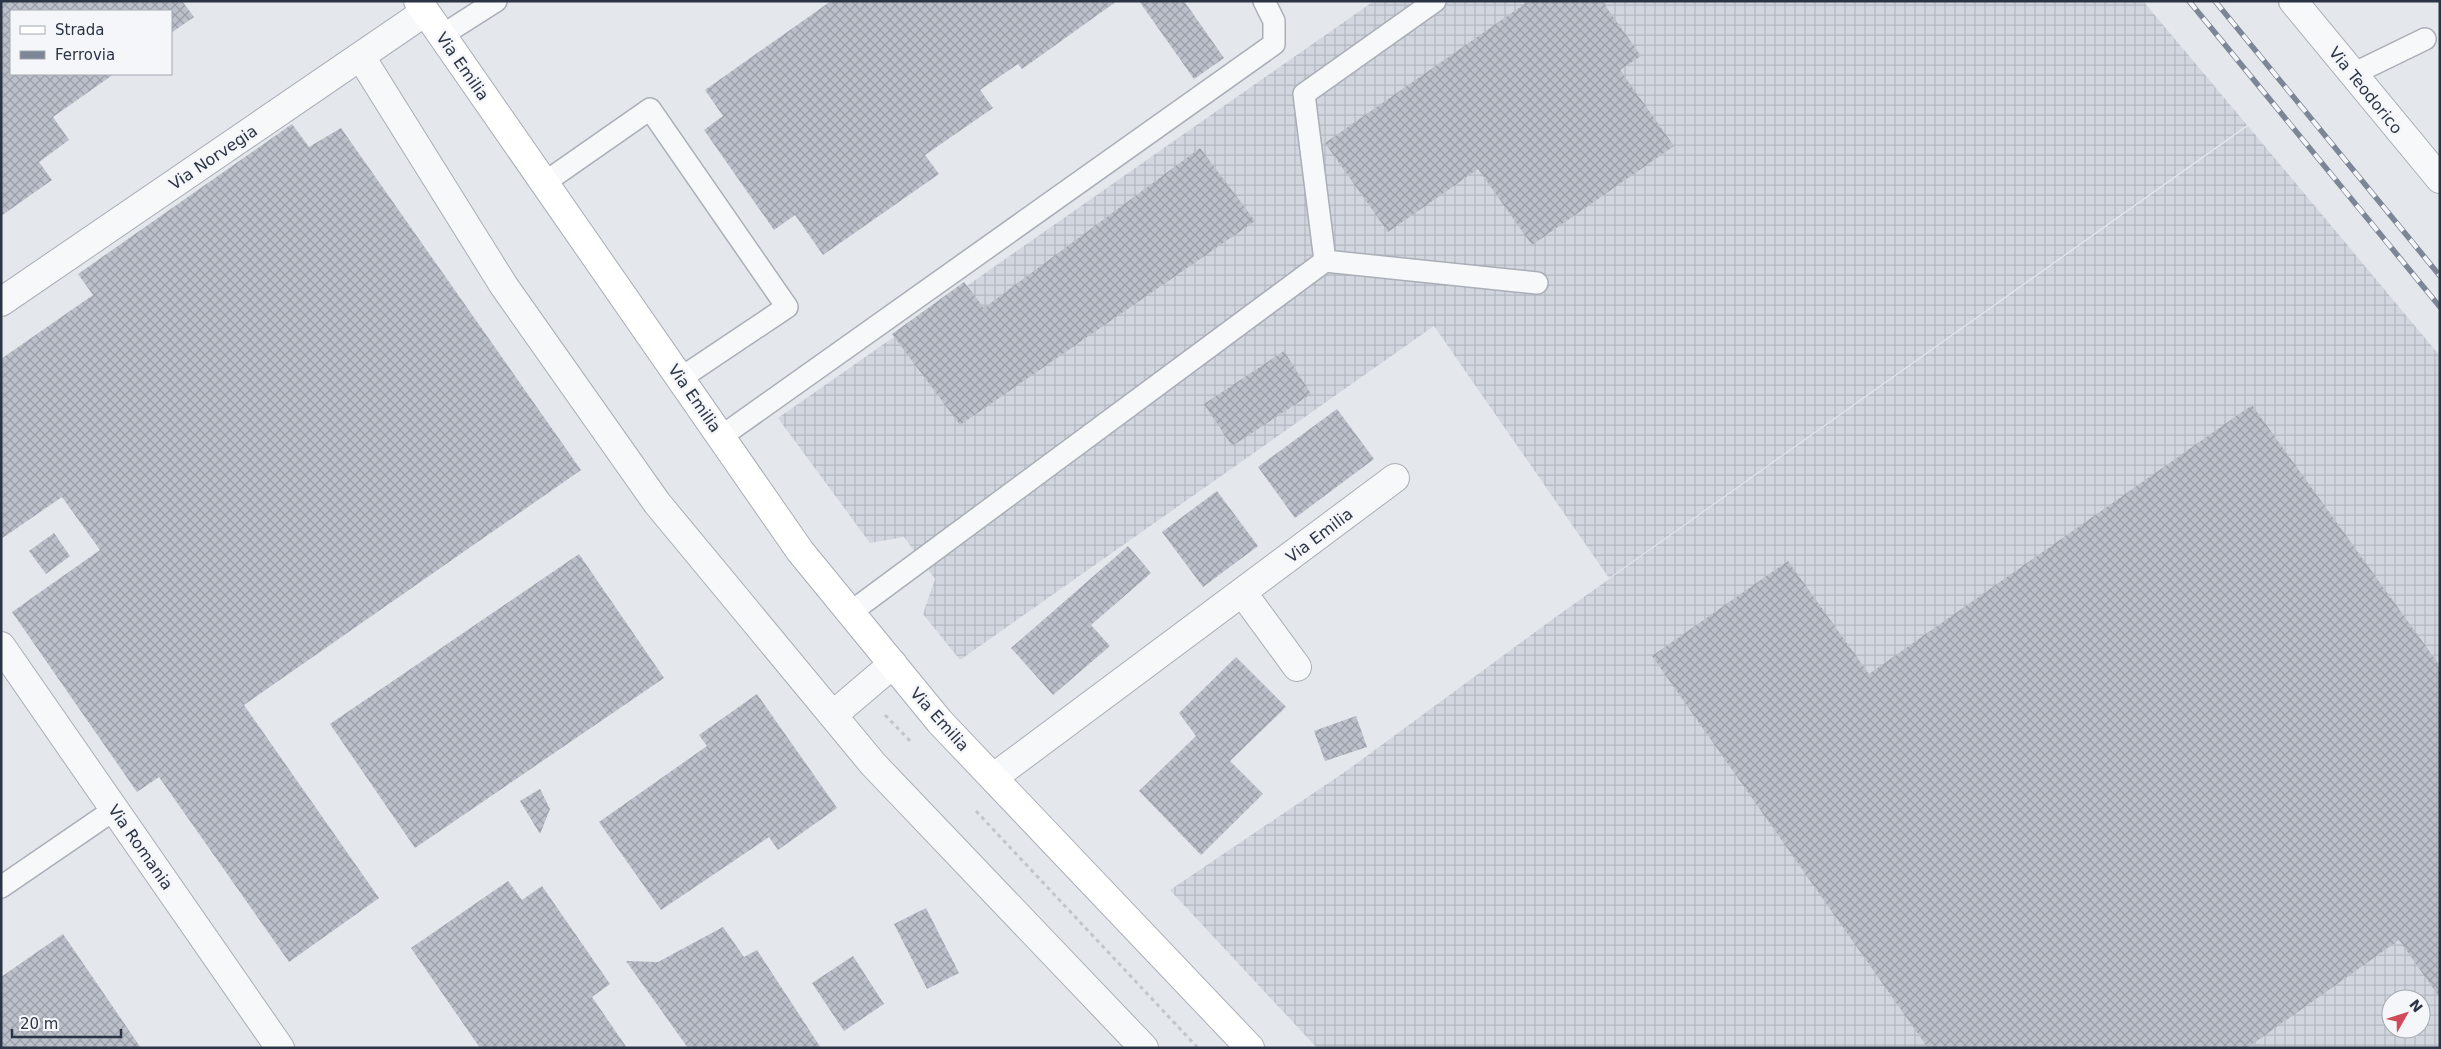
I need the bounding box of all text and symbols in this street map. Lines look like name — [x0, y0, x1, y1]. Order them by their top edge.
legend — [10, 10, 172, 75]
text: Strada — [55, 21, 104, 39]
street label: Via Emilia — [432, 29, 493, 104]
street label: Via Teodorico — [2325, 43, 2406, 138]
text: Ferrovia — [55, 46, 115, 64]
street label: Via Norvegia — [166, 121, 261, 194]
street label: Via Emilia — [664, 361, 725, 436]
street label: Via Emilia — [1282, 504, 1356, 567]
street label: Via Emilia — [906, 684, 973, 755]
street label: Via Romania — [104, 801, 177, 894]
north arrow — [2381, 989, 2431, 1039]
text: N — [2406, 996, 2426, 1015]
scale bar — [12, 1006, 121, 1038]
text: 20 m — [20, 1015, 58, 1033]

